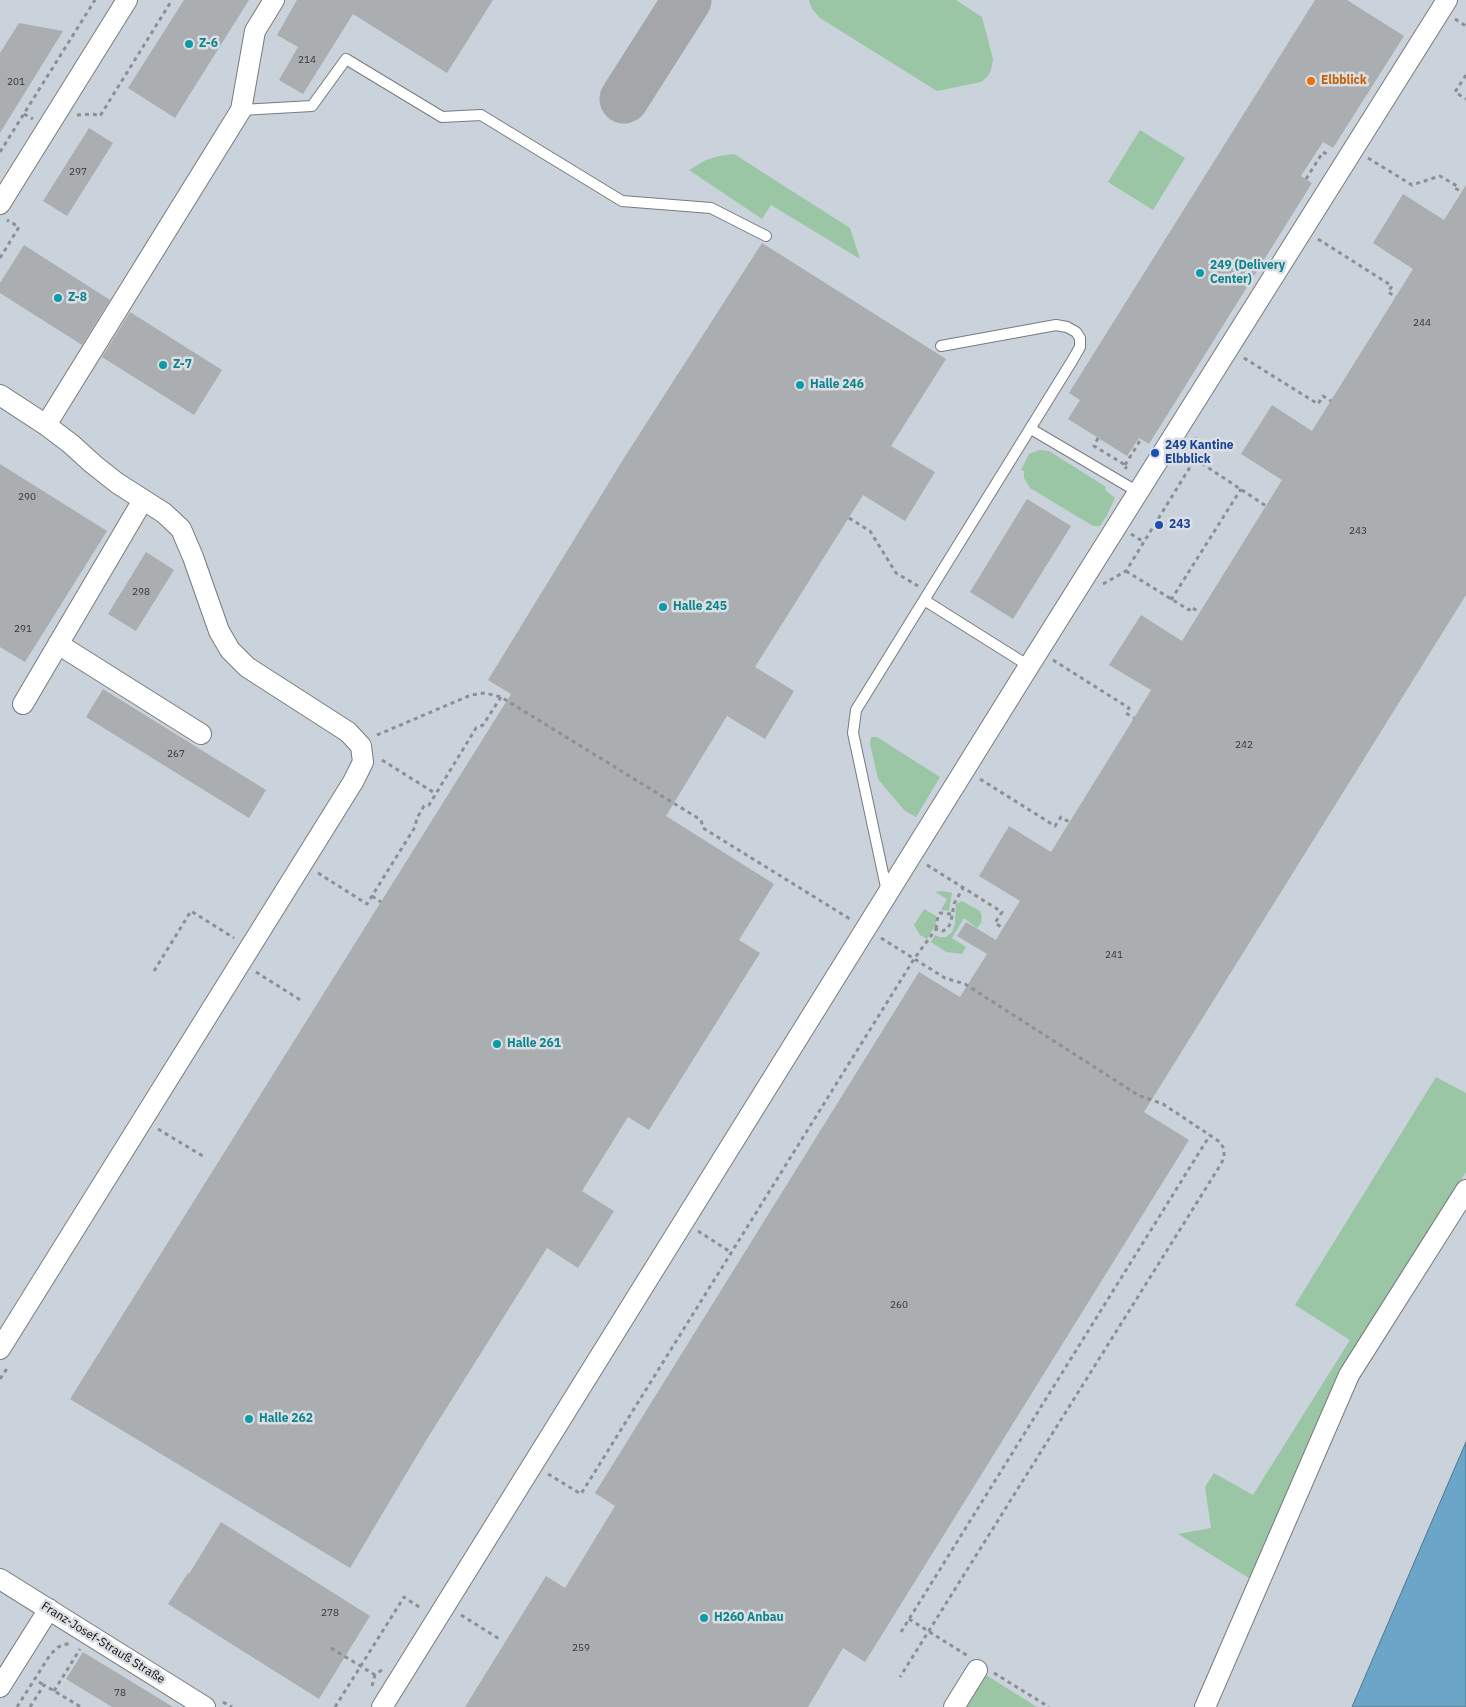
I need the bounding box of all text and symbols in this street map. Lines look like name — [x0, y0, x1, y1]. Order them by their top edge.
place label: Z-6 — [199, 37, 218, 51]
marker: Z-6 — [183, 38, 195, 50]
house number: 214 — [298, 54, 316, 66]
place label: Elbblick — [1321, 74, 1367, 88]
marker: Elbblick — [1305, 75, 1317, 87]
house number: 201 — [7, 76, 25, 88]
house number: 297 — [69, 166, 87, 178]
place label: 249 (Delivery Center) — [1210, 259, 1285, 287]
marker: 249 (Delivery Center) — [1194, 267, 1206, 279]
place label: Z-8 — [68, 291, 87, 305]
marker: Z-8 — [52, 292, 64, 304]
house number: 244 — [1413, 317, 1431, 329]
place label: Z-7 — [173, 358, 192, 372]
marker: Z-7 — [157, 359, 169, 371]
place label: Halle 246 — [810, 378, 864, 392]
marker: Halle 246 — [794, 379, 806, 391]
place label: 249 Kantine Elbblick — [1165, 439, 1234, 467]
marker: 249 Kantine Elbblick — [1149, 447, 1161, 459]
house number: 290 — [18, 491, 36, 503]
place label: 243 — [1169, 518, 1191, 532]
marker: 243 — [1153, 519, 1165, 531]
house number: 243 — [1349, 525, 1367, 537]
house number: 298 — [132, 586, 150, 598]
place label: Halle 245 — [673, 600, 727, 614]
marker: Halle 245 — [657, 601, 669, 613]
house number: 291 — [14, 623, 32, 635]
house number: 242 — [1235, 739, 1253, 751]
house number: 267 — [167, 748, 185, 760]
house number: 241 — [1105, 949, 1123, 961]
place label: Halle 261 — [507, 1037, 561, 1051]
marker: Halle 261 — [491, 1038, 503, 1050]
house number: 260 — [890, 1299, 908, 1311]
place label: Halle 262 — [259, 1412, 313, 1426]
marker: Halle 262 — [243, 1413, 255, 1425]
street label: Franz-Josef-Strauß Straße — [39, 1599, 167, 1687]
house number: 278 — [321, 1607, 339, 1619]
place label: H260 Anbau — [714, 1611, 784, 1625]
marker: H260 Anbau — [698, 1612, 710, 1624]
house number: 259 — [572, 1642, 590, 1654]
house number: 78 — [114, 1687, 126, 1699]

